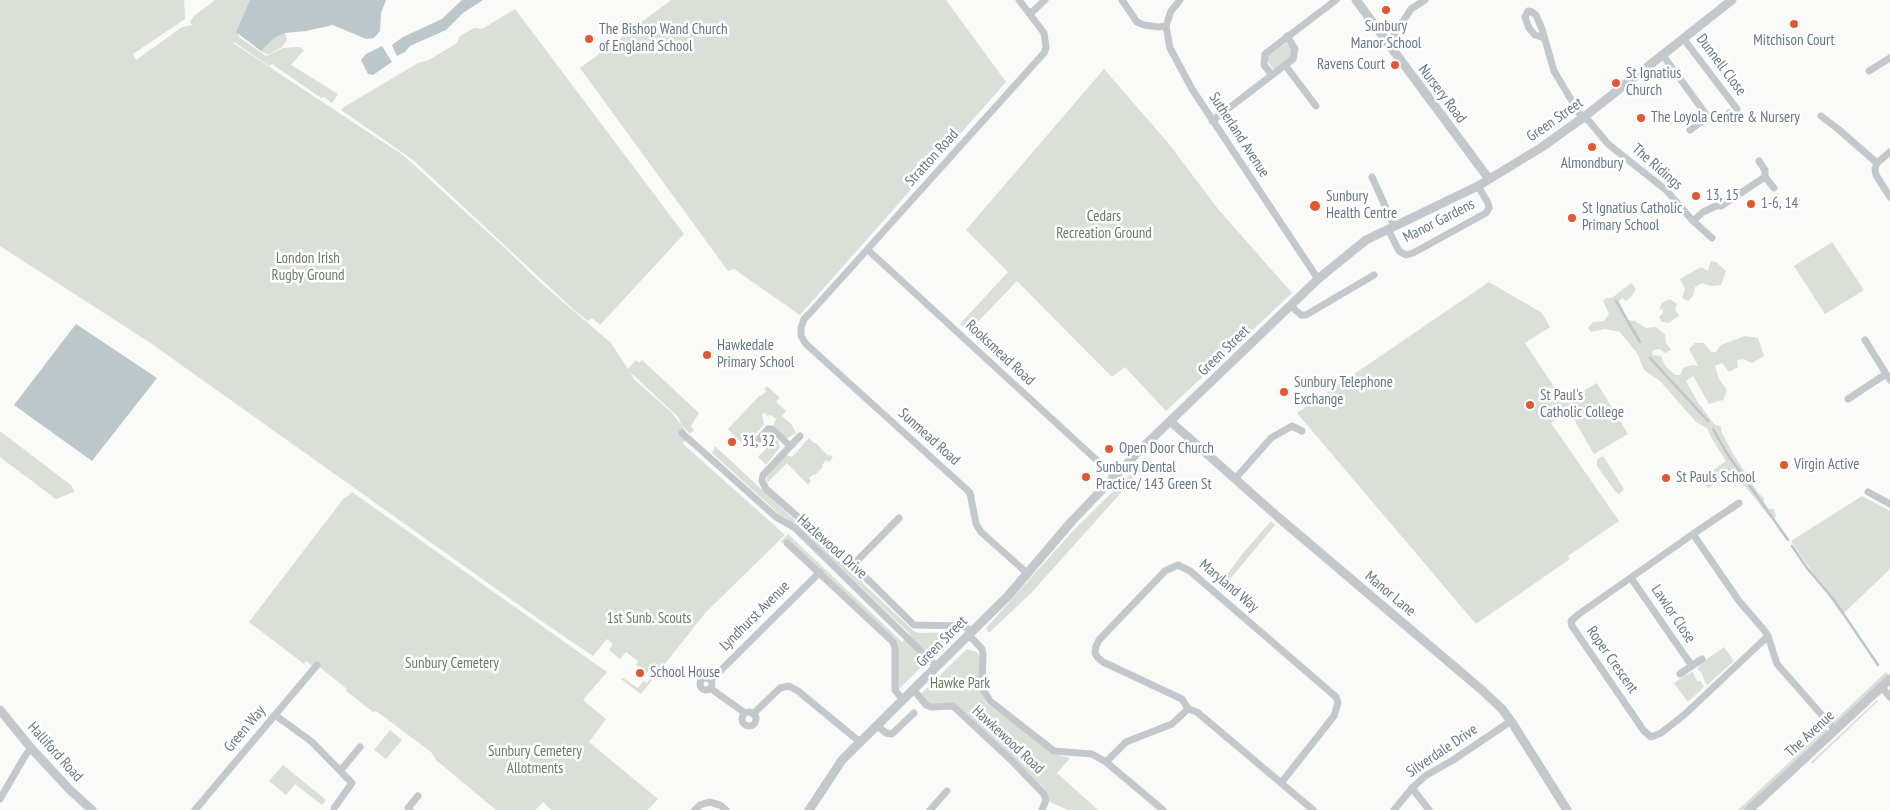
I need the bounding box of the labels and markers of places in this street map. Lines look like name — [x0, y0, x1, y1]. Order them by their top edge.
marker: Sunbury Manor School — [1380, 4, 1392, 16]
place label: Sunbury Manor School — [1351, 18, 1421, 53]
marker: Mitchison Court — [1788, 18, 1800, 30]
place label: The Bishop Wand Church of England School — [599, 21, 728, 56]
place label: Mitchison Court — [1753, 32, 1835, 50]
marker: The Bishop Wand Church of England School — [583, 33, 595, 45]
place label: Ravens Court — [1317, 56, 1385, 74]
marker: Ravens Court — [1389, 59, 1401, 71]
place label: St Ignatius Church — [1626, 65, 1681, 100]
marker: St Ignatius Church — [1610, 77, 1622, 89]
place label: The Loyola Centre & Nursery — [1651, 109, 1800, 127]
marker: The Loyola Centre & Nursery — [1635, 112, 1647, 124]
marker: Almondbury — [1586, 141, 1598, 153]
place label: Almondbury — [1561, 155, 1623, 173]
place label: 13, 15 — [1706, 187, 1739, 205]
place label: Sunbury Health Centre — [1326, 188, 1397, 223]
marker: 13, 15 — [1690, 190, 1702, 202]
place label: 1-6, 14 — [1761, 195, 1798, 213]
marker: 1-6, 14 — [1745, 198, 1757, 210]
marker: Sunbury Health Centre — [1308, 199, 1322, 213]
place label: St Ignatius Catholic Primary School — [1582, 200, 1682, 235]
marker: St Ignatius Catholic Primary School — [1566, 212, 1578, 224]
place label: Hawkedale Primary School — [717, 337, 794, 372]
marker: Hawkedale Primary School — [701, 349, 713, 361]
place label: Sunbury Telephone Exchange — [1294, 374, 1393, 409]
marker: Sunbury Telephone Exchange — [1278, 386, 1290, 398]
place label: St Paul's Catholic College — [1540, 387, 1624, 422]
marker: St Paul's Catholic College — [1524, 399, 1536, 411]
place label: 31, 32 — [742, 433, 775, 451]
marker: 31, 32 — [726, 436, 738, 448]
place label: Open Door Church — [1119, 440, 1214, 458]
marker: Open Door Church — [1103, 443, 1115, 455]
place label: Virgin Active — [1794, 456, 1859, 474]
place label: Sunbury Dental Practice/ 143 Green St — [1096, 459, 1212, 494]
marker: Virgin Active — [1778, 459, 1790, 471]
place label: St Pauls School — [1676, 469, 1755, 487]
marker: Sunbury Dental Practice/ 143 Green St — [1080, 471, 1092, 483]
marker: St Pauls School — [1660, 472, 1672, 484]
place label: School House — [650, 664, 720, 682]
marker: School House — [634, 667, 646, 679]

